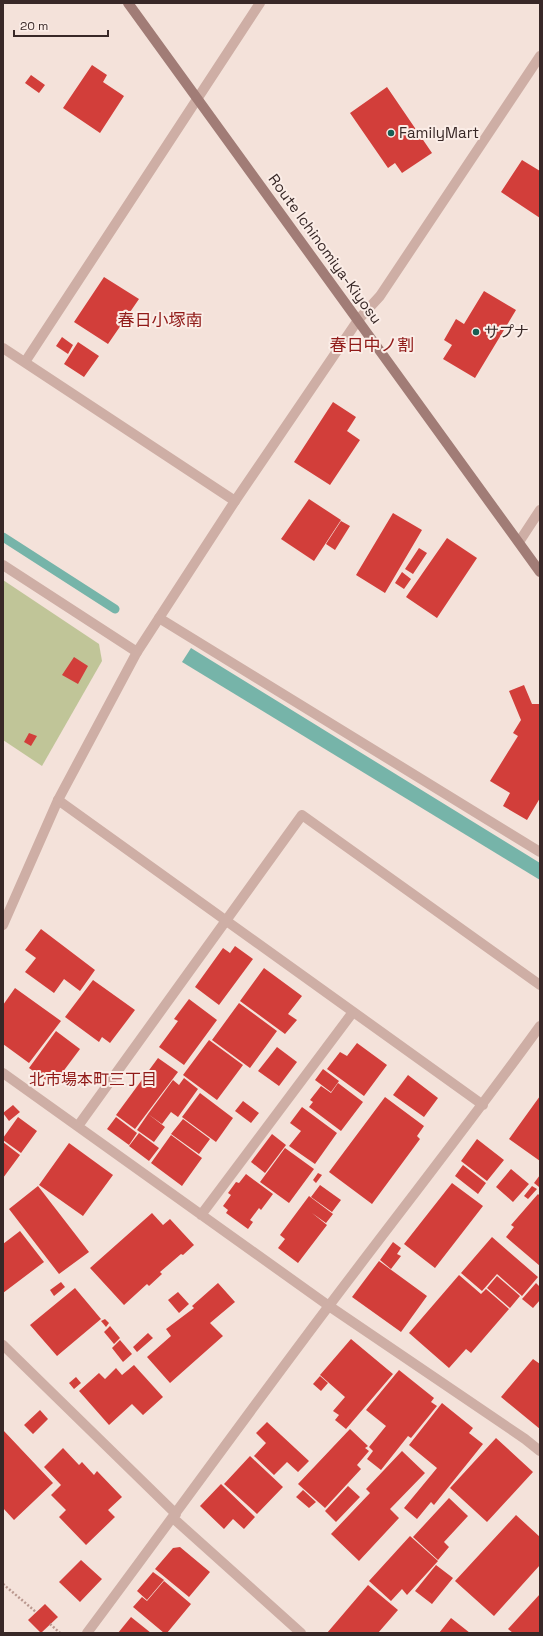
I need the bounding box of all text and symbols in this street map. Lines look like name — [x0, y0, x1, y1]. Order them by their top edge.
scale bar — [14, 12, 108, 38]
text: 20 m — [20, 18, 48, 34]
place label: FamilyMart — [399, 123, 479, 142]
marker: FamilyMart — [386, 128, 396, 138]
street label: Route Ichinomiya-Kiyosu — [265, 170, 386, 327]
district label: 春日小塚南 — [118, 309, 203, 331]
place label: サプナ — [484, 322, 529, 341]
marker: サプナ — [471, 327, 481, 337]
district label: 春日中ノ割 — [330, 334, 415, 356]
district label: 北市場本町三丁目 — [29, 1069, 157, 1090]

